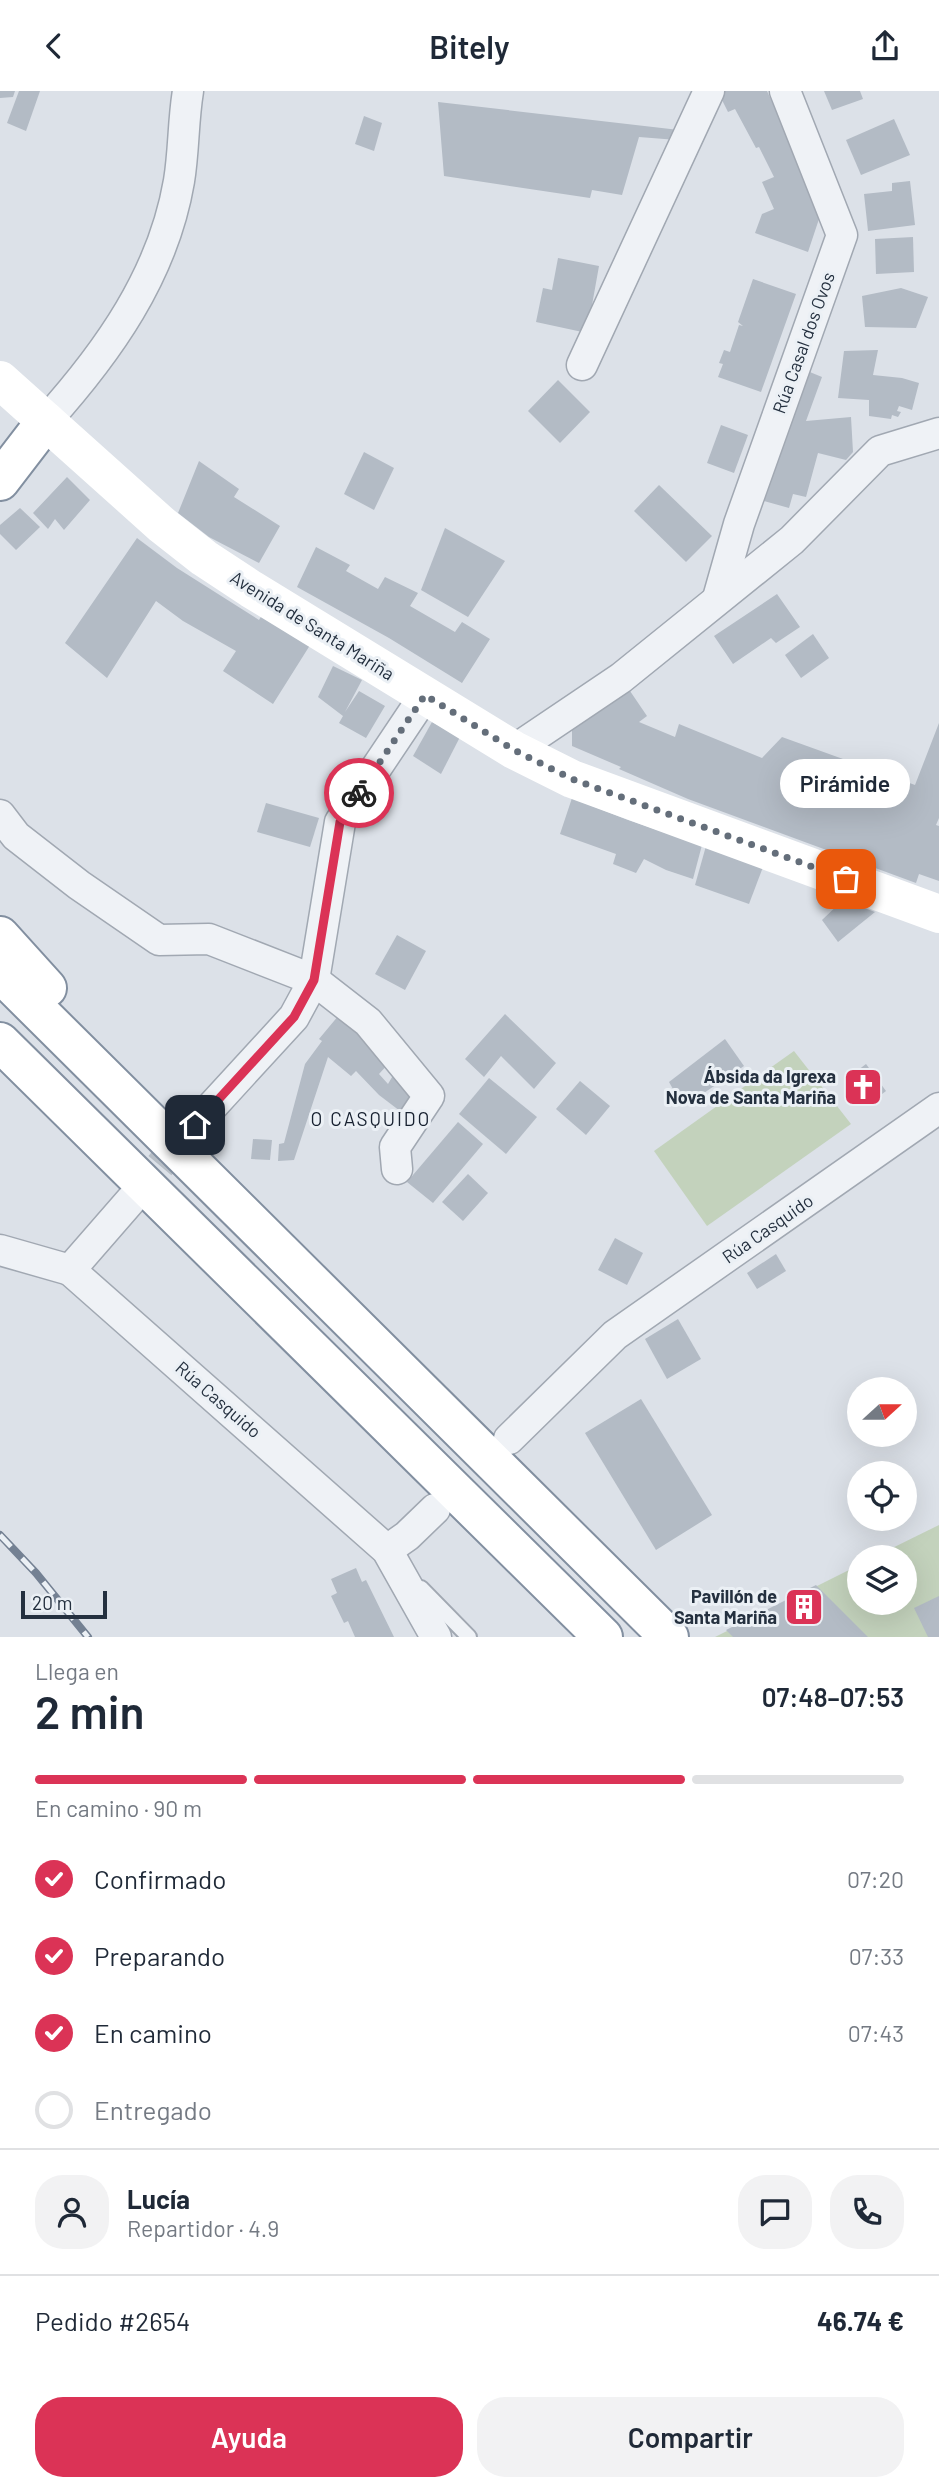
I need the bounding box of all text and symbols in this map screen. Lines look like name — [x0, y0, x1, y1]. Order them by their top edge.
icon: back — [35, 27, 73, 65]
text: Bitely — [429, 27, 510, 65]
icon: share — [866, 27, 904, 65]
street label: Rúa Casal dos Ovos — [767, 269, 839, 416]
street label: Avenida de Santa Mariña — [227, 566, 399, 685]
courier — [324, 758, 394, 828]
callout: Pirámide — [781, 760, 911, 809]
text: Pirámide — [800, 769, 890, 797]
icon: bike — [340, 774, 378, 812]
pin — [816, 849, 876, 909]
icon: bag — [827, 860, 865, 898]
place label: Ábsida da Igrexa Nova de Santa Mariña — [666, 1065, 836, 1108]
church icon: Ábsida da Igrexa Nova de Santa Mariña — [842, 1066, 884, 1108]
pin — [165, 1095, 225, 1155]
icon: home — [176, 1106, 214, 1144]
district label: O CASQUIDO — [311, 1107, 431, 1130]
street label: Rúa Casquido — [718, 1189, 817, 1268]
street label: Rúa Casquido — [171, 1356, 266, 1442]
north arrow — [847, 1377, 917, 1447]
map controls — [847, 1377, 917, 1615]
button: locate — [847, 1461, 917, 1531]
button: layers — [847, 1545, 917, 1615]
place label: Pavillón de Santa Mariña — [674, 1585, 777, 1628]
building icon: Pavillón de Santa Mariña — [783, 1586, 825, 1628]
scale bar — [21, 1588, 107, 1620]
text: 20 m — [32, 1591, 72, 1614]
text: Llega en — [35, 1657, 119, 1685]
text: 07:48–07:53 — [762, 1681, 904, 1712]
text: 2 min — [35, 1683, 144, 1738]
text: En camino · 90 m — [35, 1794, 202, 1822]
icon: check — [35, 1860, 73, 1898]
text: Confirmado — [94, 1863, 226, 1894]
text: 07:20 — [847, 1865, 904, 1893]
icon: check — [35, 1937, 73, 1975]
text: Preparando — [94, 1940, 225, 1971]
text: 07:33 — [849, 1942, 904, 1970]
icon: check — [35, 2014, 73, 2052]
text: En camino — [94, 2017, 212, 2048]
text: 07:43 — [848, 2019, 904, 2047]
text: Entregado — [94, 2094, 212, 2125]
button: person — [35, 2175, 109, 2249]
button: chat — [738, 2175, 812, 2249]
button: phone — [830, 2175, 904, 2249]
text: Lucía — [127, 2183, 190, 2214]
text: Repartidor · 4.9 — [127, 2214, 279, 2242]
text: Pedido #2654 — [35, 2305, 190, 2336]
text: 46.74 € — [817, 2305, 904, 2336]
button: Ayuda — [35, 2397, 463, 2477]
button: Compartir — [477, 2397, 904, 2477]

